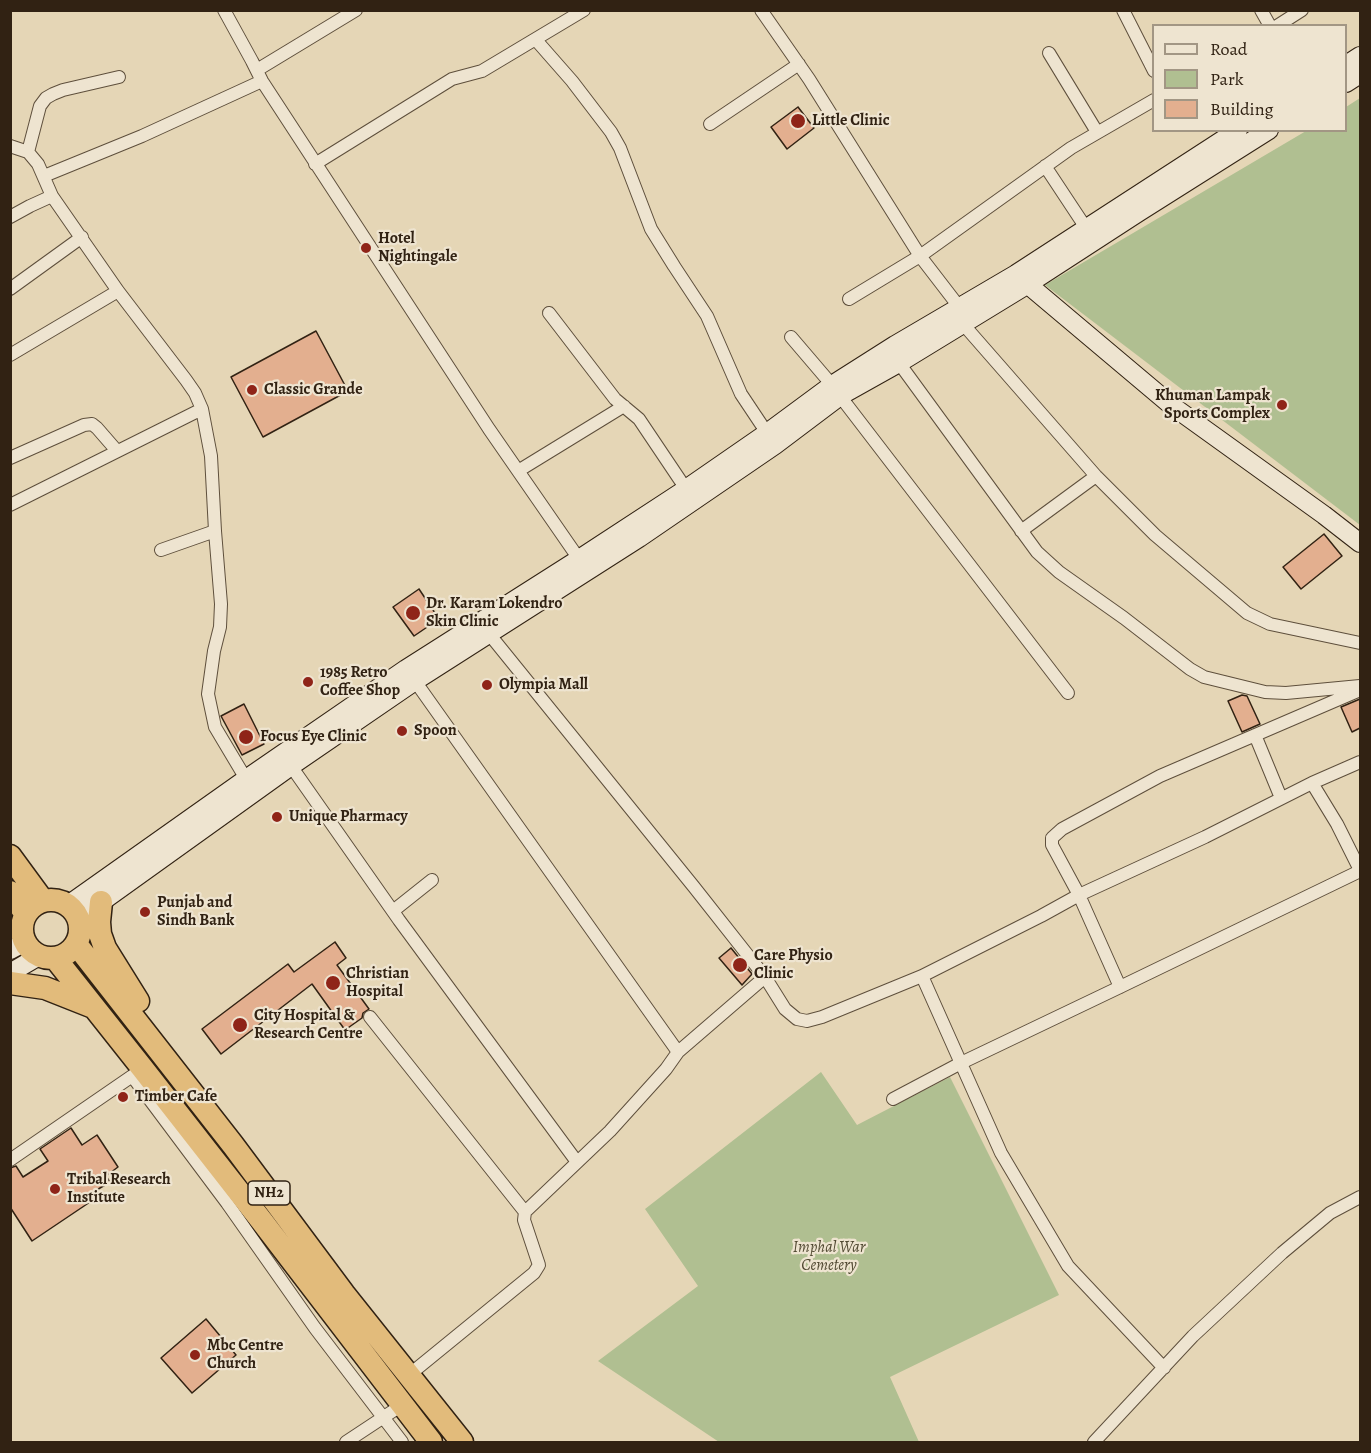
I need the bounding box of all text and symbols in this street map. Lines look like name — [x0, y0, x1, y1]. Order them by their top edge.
legend — [1152, 24, 1347, 132]
text: Road — [1210, 37, 1247, 61]
text: Park — [1210, 67, 1244, 91]
text: Building — [1210, 97, 1274, 121]
place label: Little Clinic — [812, 111, 890, 131]
marker: Little Clinic — [789, 112, 807, 130]
place label: Hotel Nightingale — [378, 229, 457, 267]
marker: Hotel Nightingale — [359, 241, 373, 255]
place label: Classic Grande — [264, 380, 363, 400]
marker: Classic Grande — [245, 383, 259, 397]
place label: Khuman Lampak Sports Complex — [1155, 386, 1270, 424]
marker: Khuman Lampak Sports Complex — [1275, 398, 1289, 412]
place label: Dr. Karam Lokendro Skin Clinic — [426, 594, 563, 632]
marker: Dr. Karam Lokendro Skin Clinic — [404, 604, 422, 622]
place label: 1985 Retro Coffee Shop — [320, 663, 400, 701]
marker: 1985 Retro Coffee Shop — [301, 675, 315, 689]
place label: Olympia Mall — [499, 675, 588, 695]
marker: Olympia Mall — [480, 678, 494, 692]
place label: Spoon — [414, 721, 457, 741]
marker: Spoon — [395, 724, 409, 738]
place label: Focus Eye Clinic — [260, 727, 367, 747]
marker: Focus Eye Clinic — [237, 728, 255, 746]
place label: Unique Pharmacy — [289, 807, 408, 827]
marker: Unique Pharmacy — [270, 810, 284, 824]
place label: Punjab and Sindh Bank — [157, 893, 234, 931]
marker: Punjab and Sindh Bank — [138, 905, 152, 919]
place label: Care Physio Clinic — [754, 946, 833, 984]
marker: Care Physio Clinic — [731, 956, 749, 974]
place label: Christian Hospital — [346, 964, 409, 1002]
marker: Christian Hospital — [324, 974, 342, 992]
place label: City Hospital & Research Centre — [254, 1006, 363, 1044]
marker: City Hospital & Research Centre — [231, 1016, 249, 1034]
place label: Timber Cafe — [135, 1087, 217, 1107]
marker: Timber Cafe — [116, 1090, 130, 1104]
place label: Tribal Research Institute — [67, 1170, 171, 1208]
road number: NH2 — [248, 1181, 290, 1205]
marker: Tribal Research Institute — [48, 1182, 62, 1196]
park label: Imphal War Cemetery — [793, 1238, 865, 1276]
place label: Mbc Centre Church — [207, 1336, 283, 1374]
marker: Mbc Centre Church — [188, 1348, 202, 1362]

